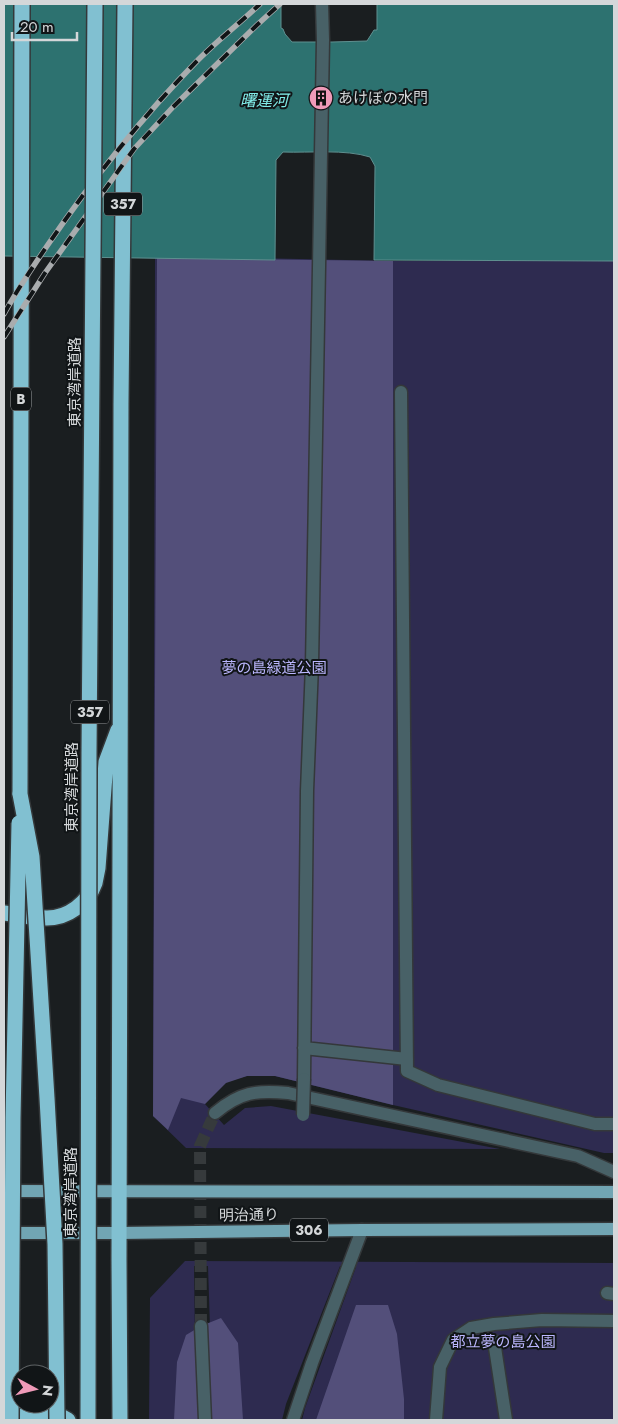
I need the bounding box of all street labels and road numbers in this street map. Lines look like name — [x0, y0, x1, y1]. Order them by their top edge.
road number: 357 — [104, 192, 142, 215]
street label: 東京湾岸道路 — [64, 337, 86, 427]
road number: B — [11, 388, 31, 410]
road number: 357 — [71, 700, 109, 724]
street label: 東京湾岸道路 — [61, 742, 83, 832]
street label: 東京湾岸道路 — [60, 1147, 82, 1237]
street label: 明治通り — [219, 1203, 279, 1227]
road number: 306 — [290, 1218, 328, 1242]

